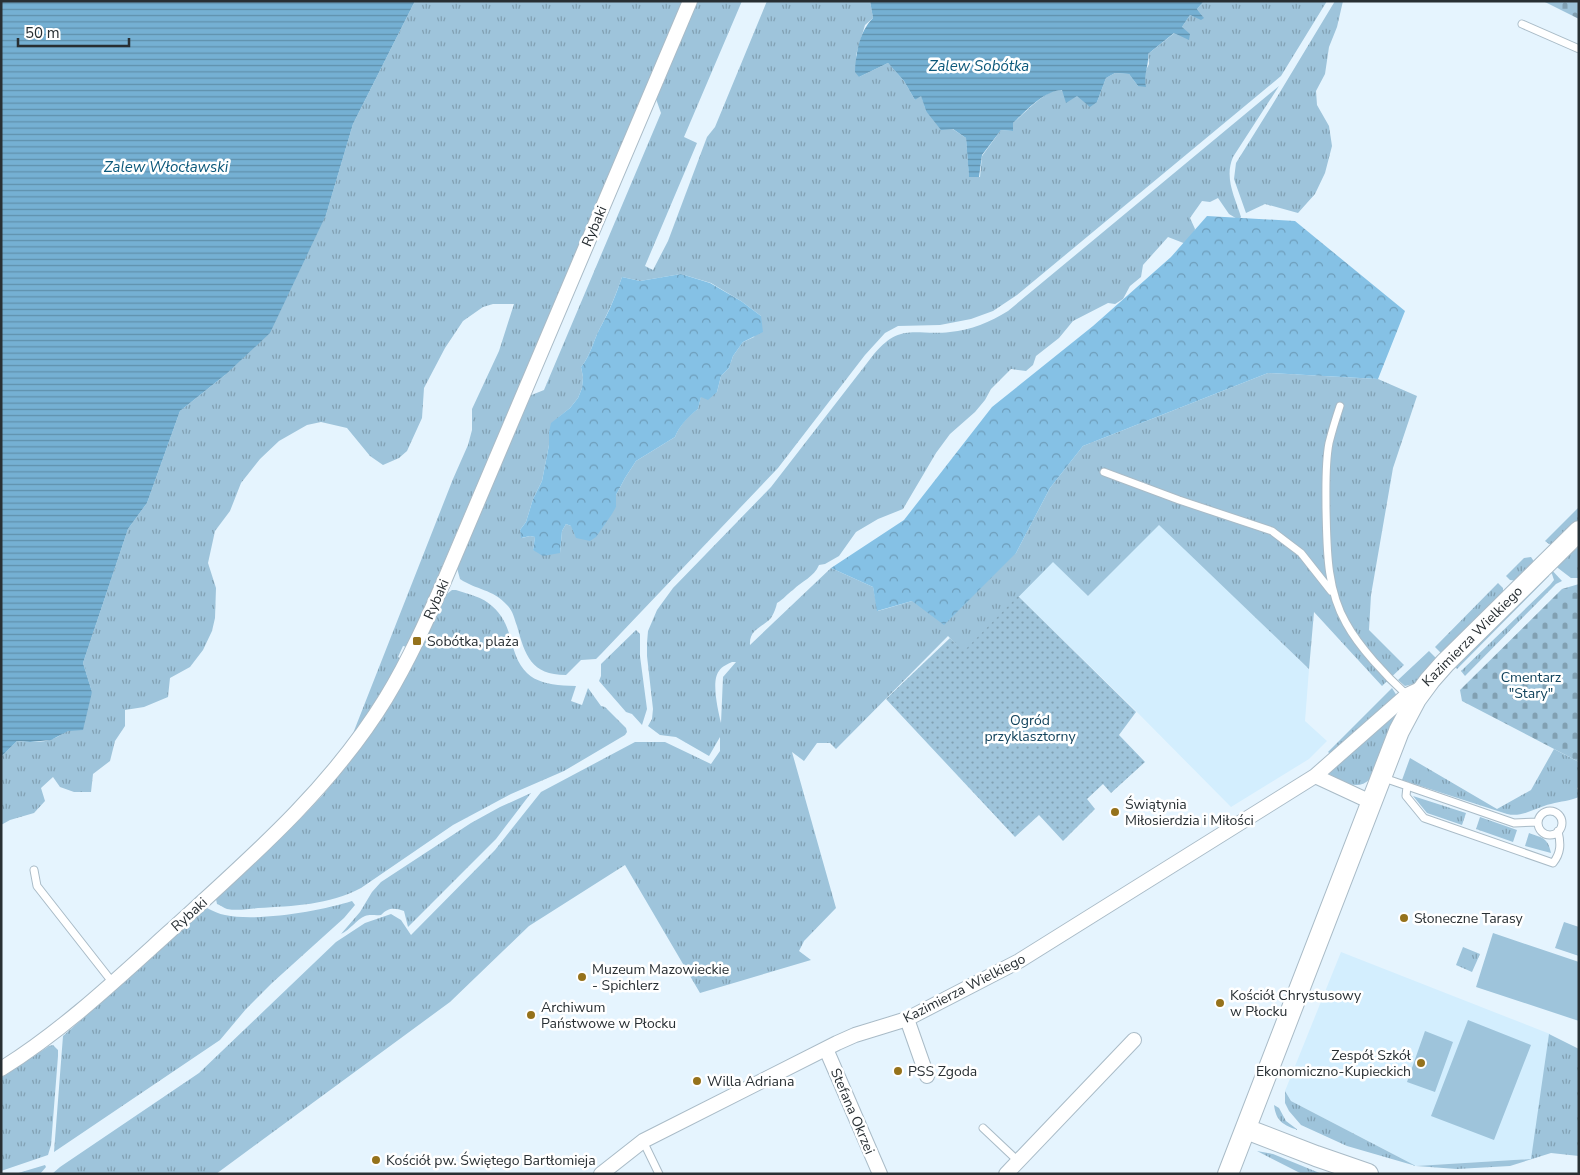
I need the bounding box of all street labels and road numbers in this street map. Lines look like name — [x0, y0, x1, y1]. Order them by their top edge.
street label: Rybaki — [577, 203, 611, 249]
street label: Rybaki — [419, 576, 454, 622]
street label: Kazimierza Wielkiego — [1418, 582, 1527, 691]
street label: Rybaki — [167, 893, 211, 936]
street label: Kazimierza Wielkiego — [900, 949, 1029, 1028]
street label: Stefana Okrzei — [826, 1065, 879, 1157]

